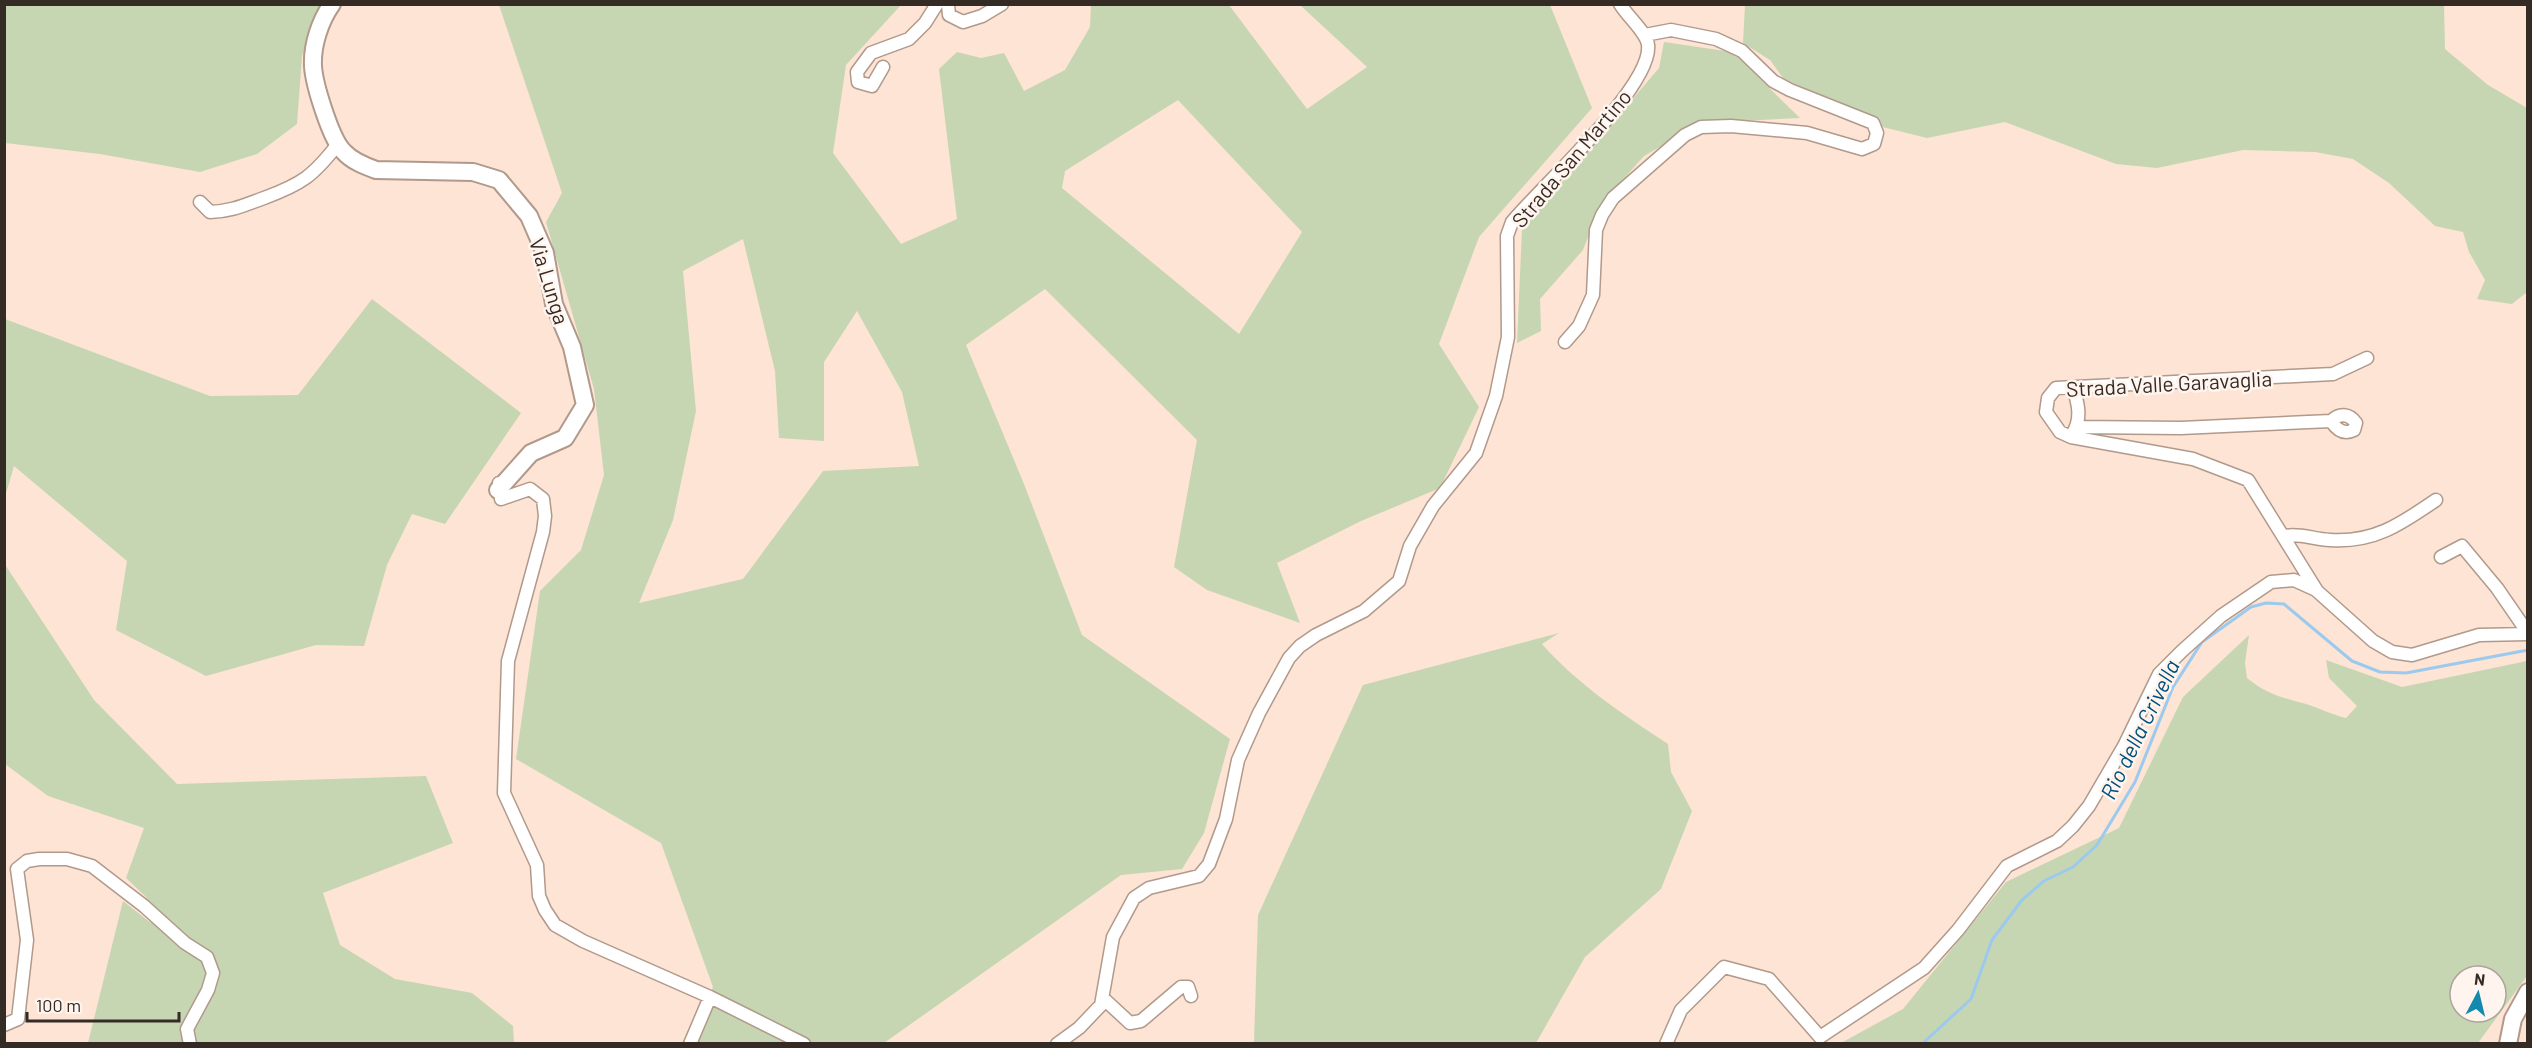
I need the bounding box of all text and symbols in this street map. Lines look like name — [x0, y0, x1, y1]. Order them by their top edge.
street label: Strada San Martino — [1506, 84, 1636, 232]
street label: Via Lunga — [525, 235, 575, 327]
street label: Strada Valle Garavaglia — [2065, 365, 2273, 401]
water label: Rio della Crivella — [2094, 655, 2184, 803]
north arrow — [2448, 964, 2508, 1024]
text: N — [2473, 969, 2486, 989]
scale bar — [27, 985, 178, 1023]
text: 100 m — [36, 994, 81, 1016]

